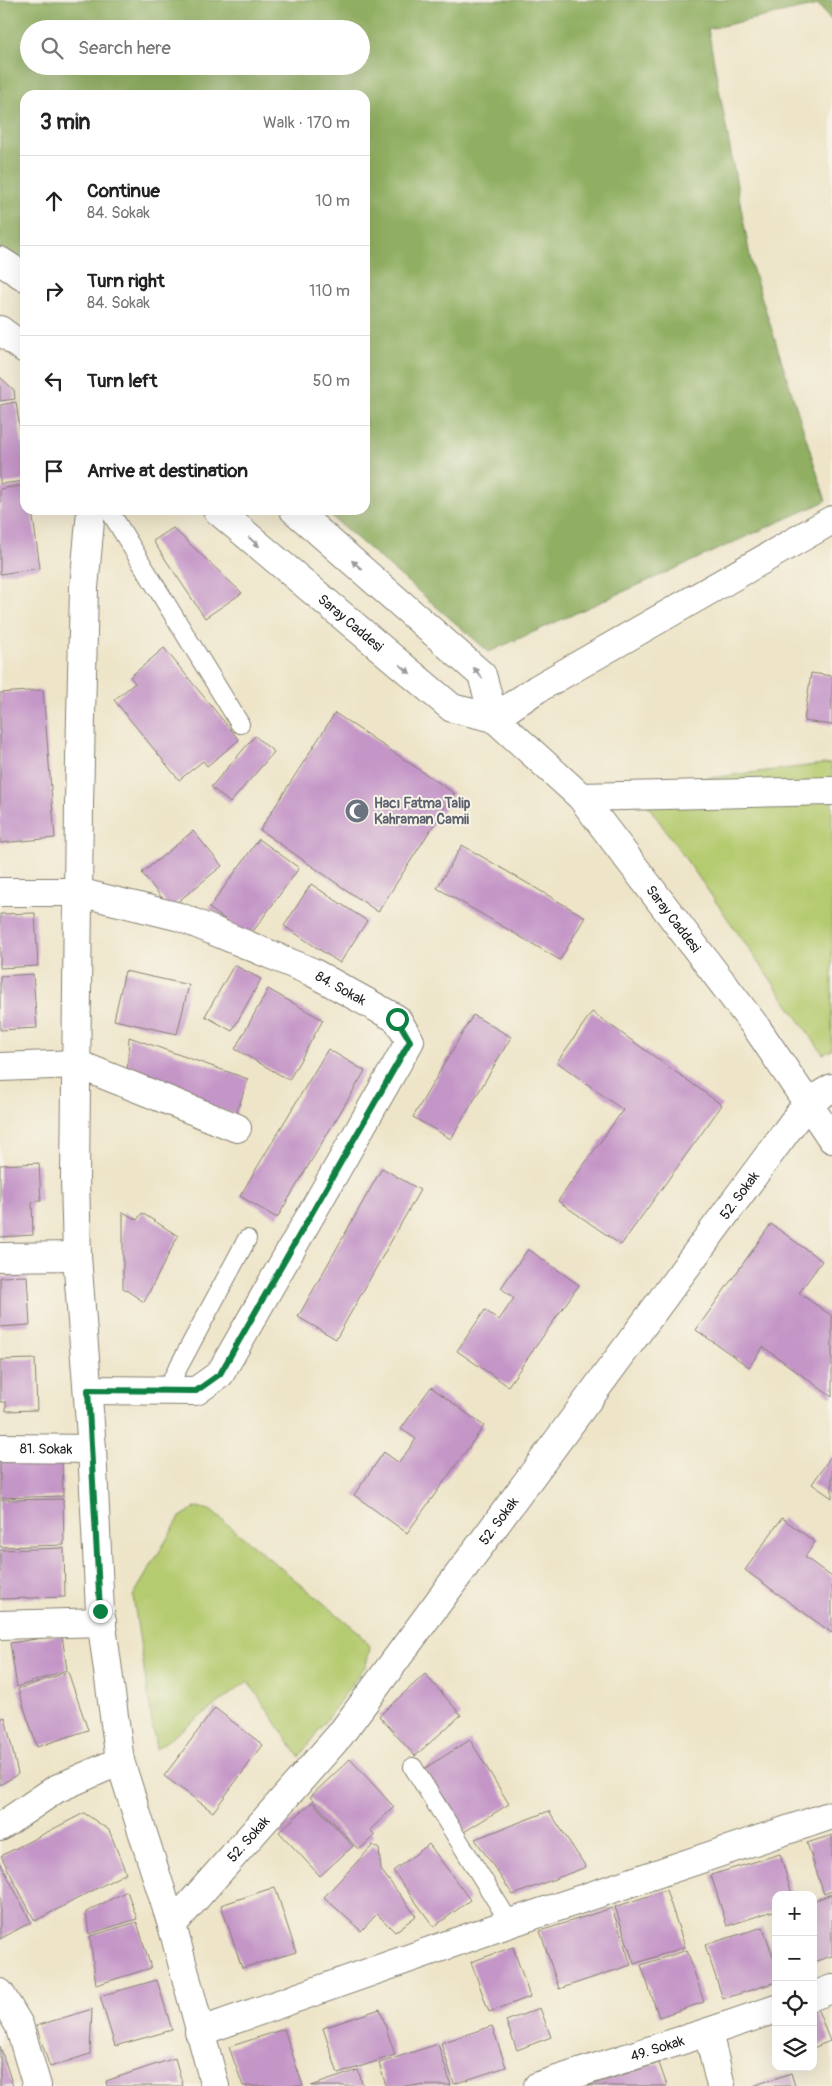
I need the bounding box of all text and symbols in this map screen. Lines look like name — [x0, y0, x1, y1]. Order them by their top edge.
search box — [20, 20, 370, 75]
icon: search — [38, 34, 66, 62]
text: Search here — [78, 36, 171, 60]
text: 3 min — [40, 109, 90, 136]
text: Walk · 170 m — [263, 113, 350, 133]
text: Continue — [87, 179, 160, 203]
icon: ahead — [40, 187, 68, 215]
text: 10 m — [315, 191, 350, 211]
text: 84. Sokak — [87, 203, 150, 223]
text: Turn right — [87, 269, 165, 293]
icon: right — [40, 277, 68, 305]
text: 110 m — [309, 281, 350, 301]
text: 84. Sokak — [87, 293, 150, 313]
icon: left — [40, 367, 68, 395]
text: Turn left — [87, 369, 157, 393]
text: 50 m — [313, 371, 350, 391]
icon: arrive — [40, 457, 68, 485]
text: Arrive at destination — [87, 459, 248, 483]
one-way arrow — [247, 536, 259, 548]
one-way arrow — [351, 559, 363, 571]
street label: Saray Caddesi — [315, 591, 387, 655]
one-way arrow — [399, 663, 411, 674]
one-way arrow — [472, 666, 483, 679]
place label: Hacı Fatma Talip Kahraman Camii — [374, 795, 471, 828]
mosque icon: Hacı Fatma Talip Kahraman Camii — [344, 798, 370, 824]
street label: Saray Caddesi — [643, 882, 705, 956]
street label: 84. Sokak — [313, 967, 369, 1009]
route start — [386, 1008, 409, 1031]
street label: 52. Sokak — [716, 1168, 763, 1222]
street label: 81. Sokak — [20, 1440, 73, 1457]
street label: 52. Sokak — [475, 1493, 522, 1548]
route end — [89, 1600, 112, 1623]
street label: 52. Sokak — [223, 1812, 273, 1865]
map controls — [772, 1891, 817, 2071]
button: + — [772, 1891, 817, 1936]
button: − — [772, 1936, 817, 1981]
button: locate — [772, 1981, 817, 2026]
button: layers — [772, 2026, 817, 2071]
street label: 49. Sokak — [628, 2032, 686, 2065]

